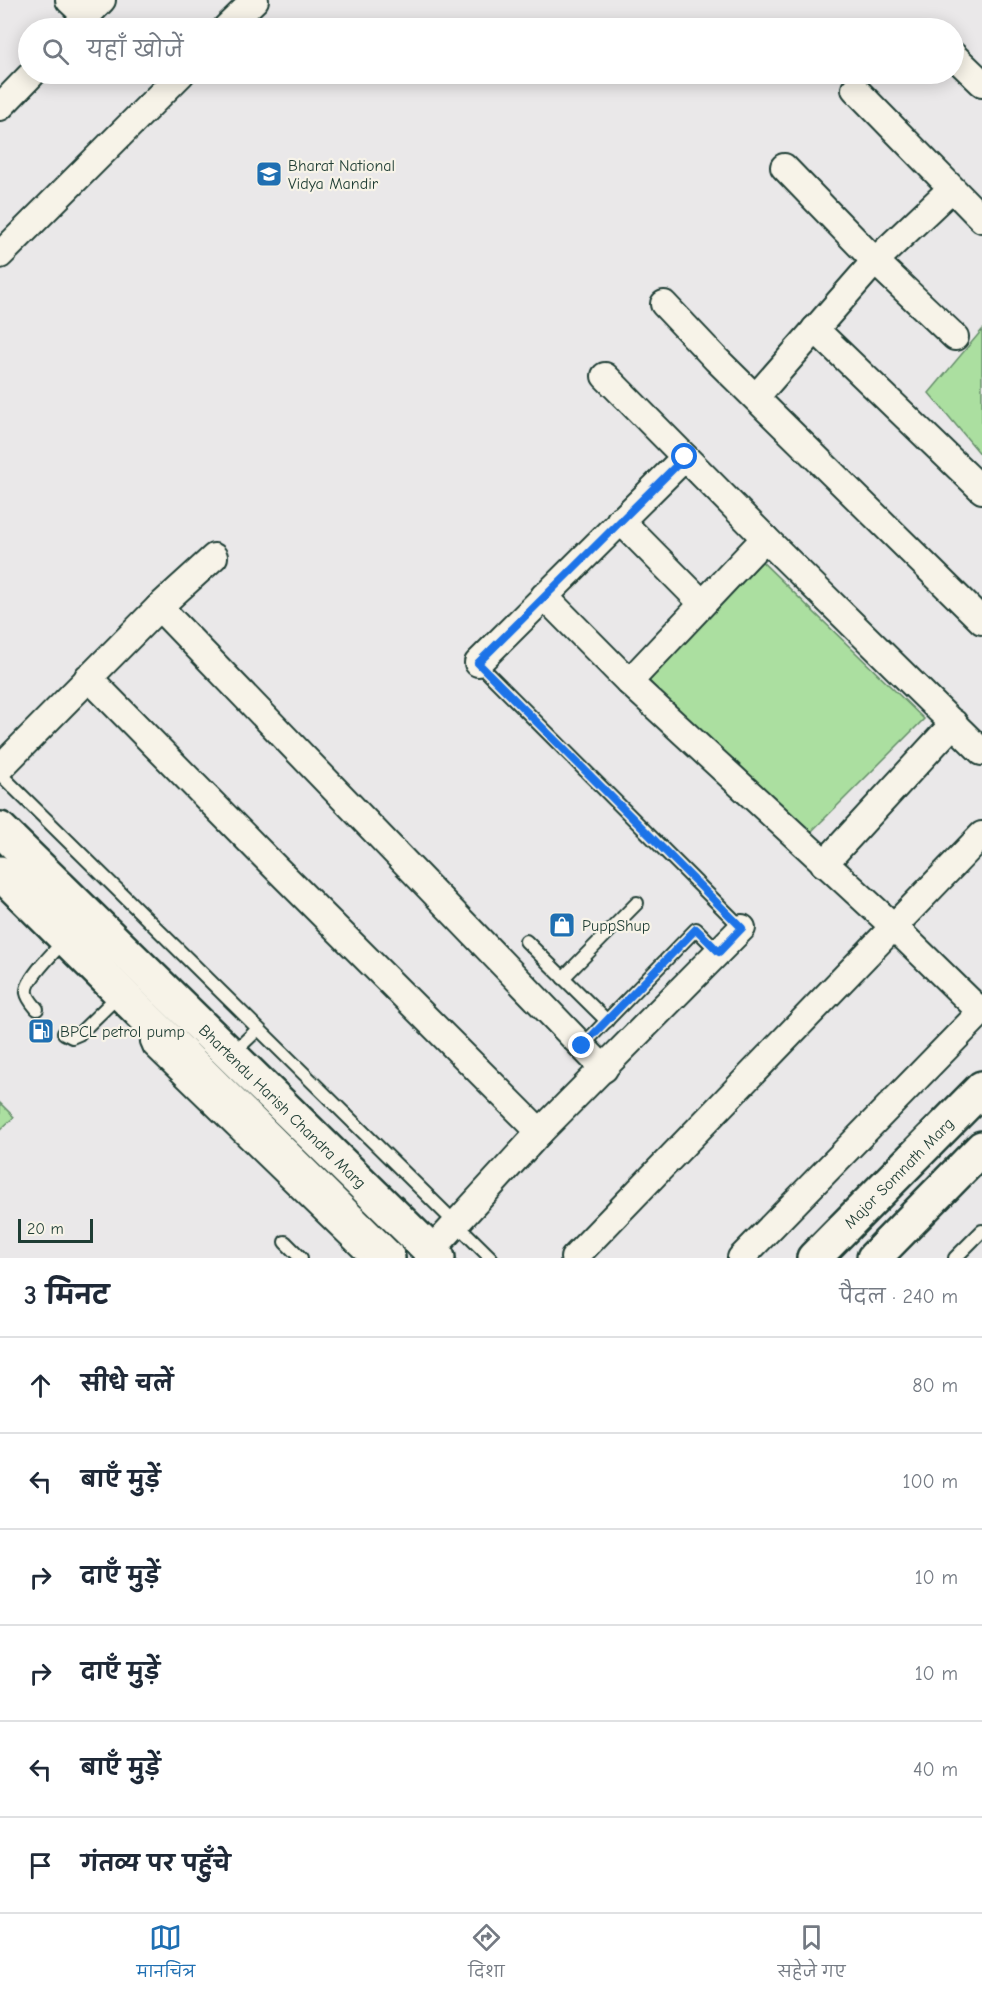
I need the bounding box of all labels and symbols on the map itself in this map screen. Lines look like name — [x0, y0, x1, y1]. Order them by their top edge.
place label: Bharat National Vidya Mandir — [288, 157, 395, 193]
school or university icon: Bharat National Vidya Mandir — [254, 159, 284, 189]
route start — [671, 443, 697, 469]
shop icon: PuppShup — [547, 910, 577, 940]
place label: PuppShup — [582, 917, 650, 935]
fuel station icon: BPCL petrol pump — [26, 1016, 56, 1046]
street label: Bhartendu Harish Chandra Marg — [195, 1021, 369, 1192]
place label: BPCL petrol pump — [60, 1023, 185, 1041]
route end — [568, 1032, 594, 1058]
street label: Major Somnath Marg — [841, 1114, 957, 1232]
scale bar — [18, 1216, 93, 1244]

